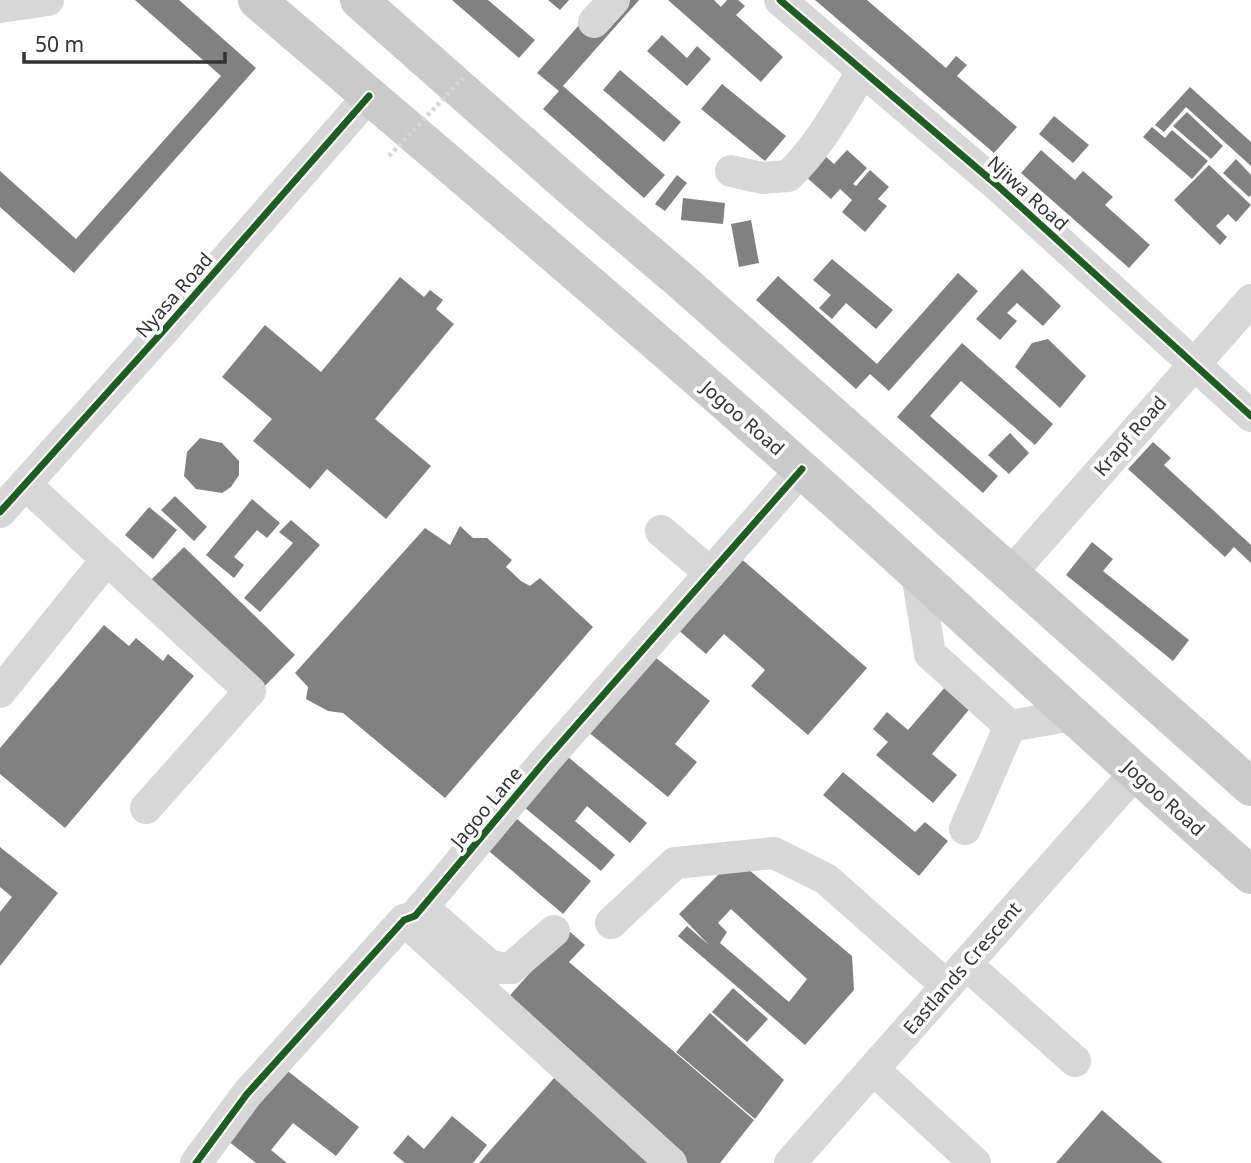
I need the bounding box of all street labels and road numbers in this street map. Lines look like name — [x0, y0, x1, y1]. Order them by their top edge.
street label: Njiwa Road — [982, 150, 1074, 236]
street label: Nyasa Road — [130, 247, 218, 343]
street label: Jogoo Road — [694, 373, 790, 461]
street label: Krapf Road — [1088, 390, 1172, 482]
street label: Jogoo Road — [1116, 753, 1211, 842]
street label: Jagoo Lane — [443, 761, 528, 855]
street label: Eastlands Crescent — [897, 896, 1027, 1040]

